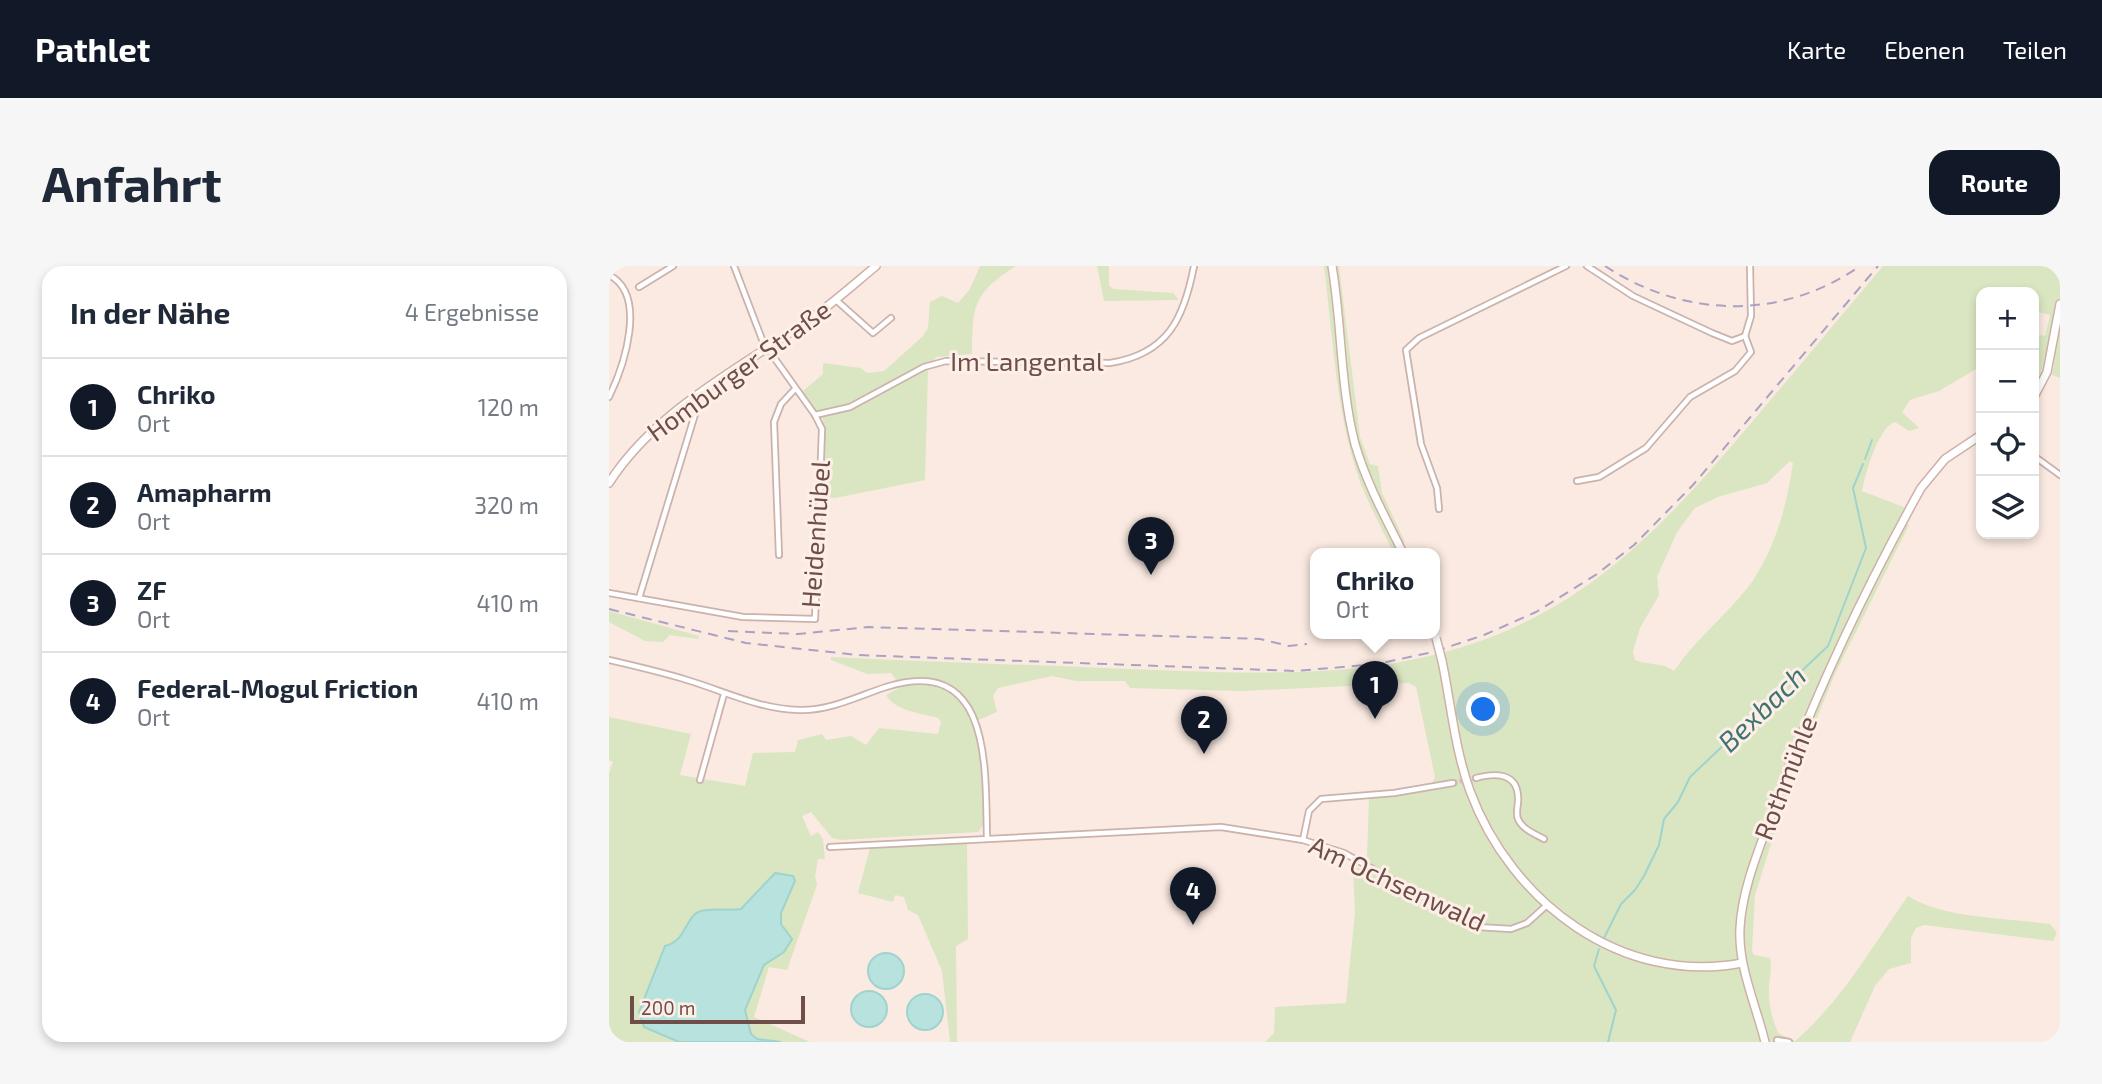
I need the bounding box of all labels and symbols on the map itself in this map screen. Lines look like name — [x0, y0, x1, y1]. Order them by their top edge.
street label: Homburger Straße — [640, 293, 836, 447]
street label: Im Langental — [950, 345, 1104, 376]
street label: Heidenhübel — [794, 459, 835, 609]
pin: 3 — [1128, 517, 1174, 575]
water label: Bexbach — [1710, 658, 1812, 758]
pin: 1 — [1352, 661, 1398, 719]
your location — [1466, 692, 1500, 726]
pin: 2 — [1181, 696, 1227, 754]
street label: Rothmühle — [1747, 711, 1822, 844]
street label: Am Ochsenwald — [1305, 828, 1490, 937]
pin: 4 — [1170, 867, 1216, 925]
scale bar — [630, 993, 805, 1025]

